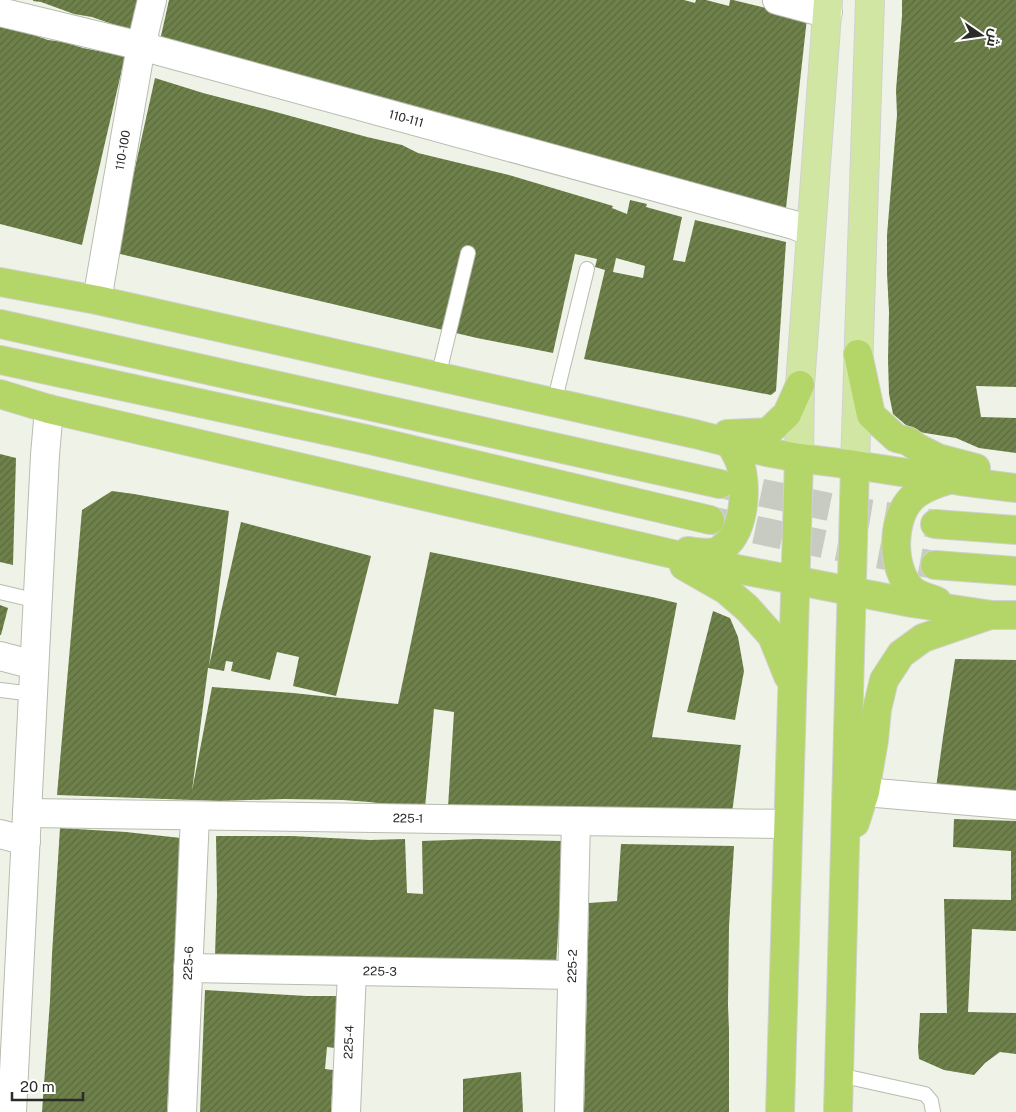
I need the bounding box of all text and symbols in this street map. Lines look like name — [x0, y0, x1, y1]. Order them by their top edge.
north arrow — [956, 10, 1006, 60]
text: ش — [983, 27, 1003, 49]
street label: 110-111 — [387, 107, 425, 130]
street label: 110-100 — [113, 129, 133, 171]
street label: 225-1 — [393, 811, 423, 826]
street label: 225-6 — [181, 946, 196, 980]
street label: 225-2 — [565, 949, 580, 983]
street label: 225-3 — [363, 964, 397, 979]
street label: 225-4 — [341, 1024, 357, 1059]
scale bar — [12, 1070, 84, 1102]
text: 20 m — [20, 1078, 55, 1095]

